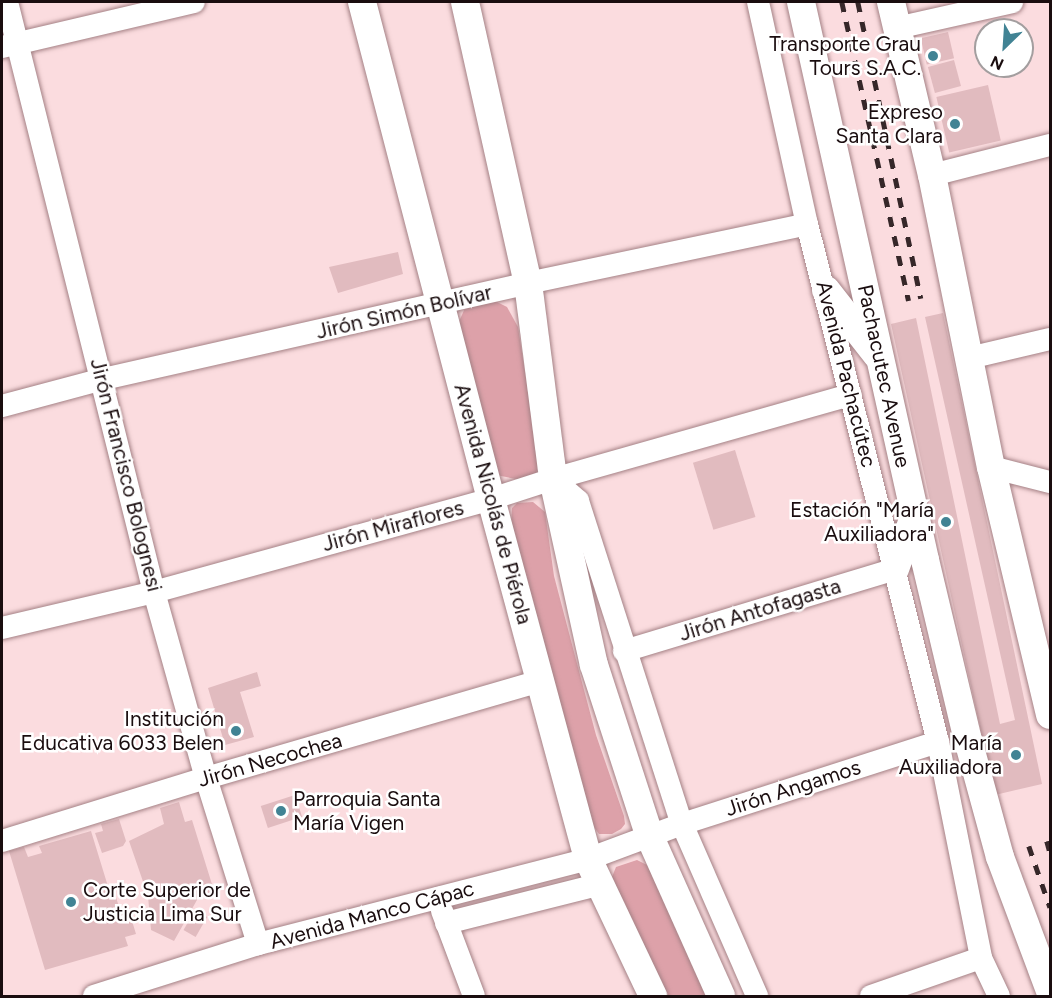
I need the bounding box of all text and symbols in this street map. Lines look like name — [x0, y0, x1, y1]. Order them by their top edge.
north arrow — [974, 18, 1034, 78]
place label: Transporte Grau Tours S.A.C. — [769, 31, 921, 81]
marker: Transporte Grau Tours S.A.C. — [926, 49, 940, 63]
text: N — [987, 52, 1007, 74]
place label: Expreso Santa Clara — [836, 99, 943, 149]
marker: Expreso Santa Clara — [948, 117, 962, 131]
street label: Avenida Pachacútec — [811, 278, 881, 470]
street label: Jirón Simón Bolívar — [314, 280, 494, 344]
street label: Pachacutec Avenue — [852, 282, 916, 470]
street label: Jirón Francisco Bolognesi — [85, 356, 167, 594]
street label: Avenida Nicolás de Piérola — [449, 381, 537, 627]
street label: Jirón Miraflores — [320, 495, 466, 557]
place label: Estación "María Auxiliadora" — [790, 497, 934, 547]
marker: Estación "María Auxiliadora" — [939, 515, 953, 529]
street label: Jirón Antofagasta — [676, 573, 844, 647]
place label: Institución Educativa 6033 Belen — [21, 706, 224, 756]
marker: Institución Educativa 6033 Belen — [229, 724, 243, 738]
street label: Jirón Necochea — [195, 727, 345, 793]
place label: María Auxiliadora — [899, 730, 1002, 780]
marker: María Auxiliadora — [1007, 746, 1025, 764]
street label: Jirón Angamos — [722, 754, 864, 822]
place label: Parroquia Santa María Vigen — [293, 786, 441, 836]
marker: Parroquia Santa María Vigen — [274, 804, 288, 818]
street label: Avenida Manco Cápac — [267, 876, 477, 954]
place label: Corte Superior de Justicia Lima Sur — [83, 877, 251, 927]
marker: Corte Superior de Justicia Lima Sur — [64, 895, 78, 909]

